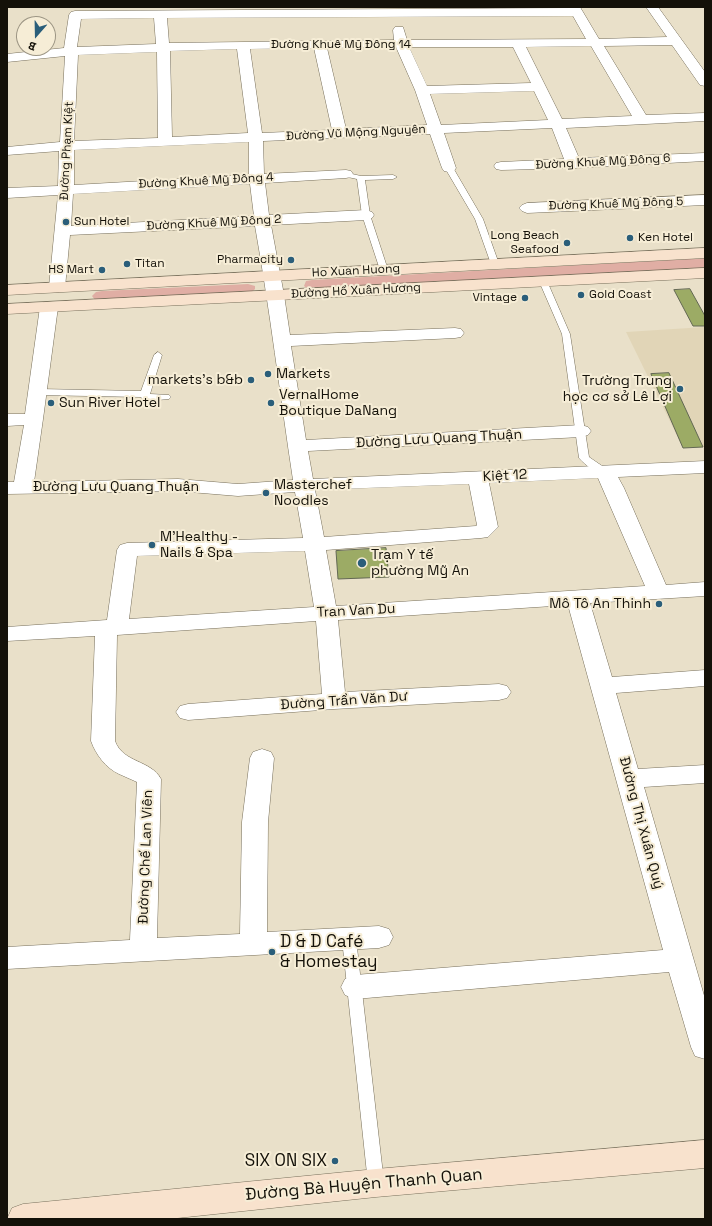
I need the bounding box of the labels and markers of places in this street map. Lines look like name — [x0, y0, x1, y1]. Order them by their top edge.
place label: Sun Hotel — [74, 215, 130, 229]
marker: Sun Hotel — [61, 217, 71, 227]
place label: Long Beach Seafood — [491, 229, 559, 257]
place label: Ken Hotel — [638, 231, 693, 245]
marker: Ken Hotel — [625, 233, 635, 243]
marker: Long Beach Seafood — [562, 238, 572, 248]
place label: Pharmacity — [217, 253, 283, 267]
marker: Pharmacity — [286, 255, 296, 265]
place label: Titan — [135, 257, 165, 271]
marker: Titan — [122, 259, 132, 269]
place label: HS Mart — [48, 263, 94, 277]
marker: HS Mart — [97, 265, 107, 275]
place label: Gold Coast — [589, 288, 652, 302]
marker: Gold Coast — [576, 290, 586, 300]
place label: Vintage — [472, 291, 517, 305]
marker: Vintage — [520, 293, 530, 303]
place label: Markets — [276, 366, 330, 382]
marker: Markets — [263, 369, 273, 379]
place label: markets’s b&b — [148, 372, 243, 388]
place label: Trường Trung học cơ sở Lê Lợi — [563, 373, 672, 406]
marker: markets’s b&b — [246, 375, 256, 385]
marker: Trường Trung học cơ sở Lê Lợi — [675, 384, 685, 394]
place label: VernalHome Boutique DaNang — [279, 387, 397, 420]
place label: Sun River Hotel — [59, 395, 160, 411]
marker: Sun River Hotel — [46, 398, 56, 408]
marker: VernalHome Boutique DaNang — [266, 398, 276, 408]
place label: Masterchef Noodles — [274, 477, 352, 510]
marker: Masterchef Noodles — [261, 488, 271, 498]
place label: M’Healthy - Nails & Spa — [160, 529, 238, 562]
marker: M’Healthy - Nails & Spa — [147, 540, 157, 550]
place label: Trạm Y tế phường Mỹ An — [371, 547, 469, 580]
marker: Trạm Y tế phường Mỹ An — [356, 557, 368, 569]
place label: Mô Tô An Thinh — [549, 596, 651, 612]
marker: Mô Tô An Thinh — [654, 599, 664, 609]
place label: D & D Café & Homestay — [280, 932, 377, 972]
marker: D & D Café & Homestay — [267, 947, 277, 957]
place label: SIX ON SIX — [245, 1151, 327, 1171]
marker: SIX ON SIX — [330, 1156, 340, 1166]

